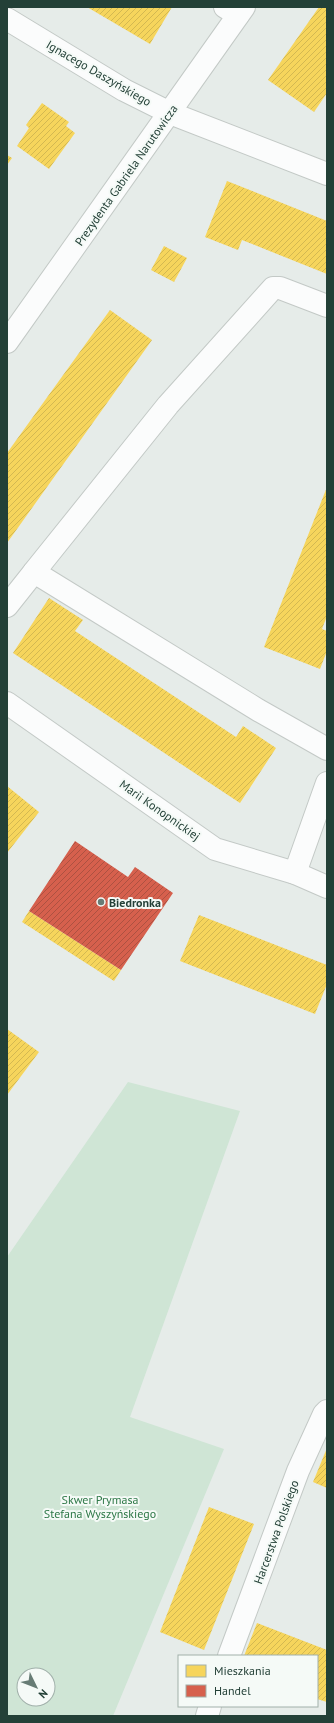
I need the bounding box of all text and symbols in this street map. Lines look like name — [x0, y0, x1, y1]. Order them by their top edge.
street label: Ignacego Daszyńskiego — [44, 37, 154, 109]
street label: Prezydenta Gabriela Narutowicza — [71, 102, 181, 248]
street label: Marii Konopnickiej — [117, 777, 203, 843]
place label: Biedronka — [109, 895, 161, 910]
marker: Biedronka — [96, 897, 106, 907]
street label: Harcerstwa Polskiego — [250, 1478, 302, 1586]
park label: Skwer Prymasa Stefana Wyszyńskiego — [44, 1492, 156, 1521]
legend — [178, 1655, 318, 1707]
text: Mieszkania — [214, 1663, 271, 1678]
north arrow — [16, 1667, 56, 1707]
text: Handel — [214, 1683, 251, 1698]
text: N — [36, 1686, 51, 1701]

